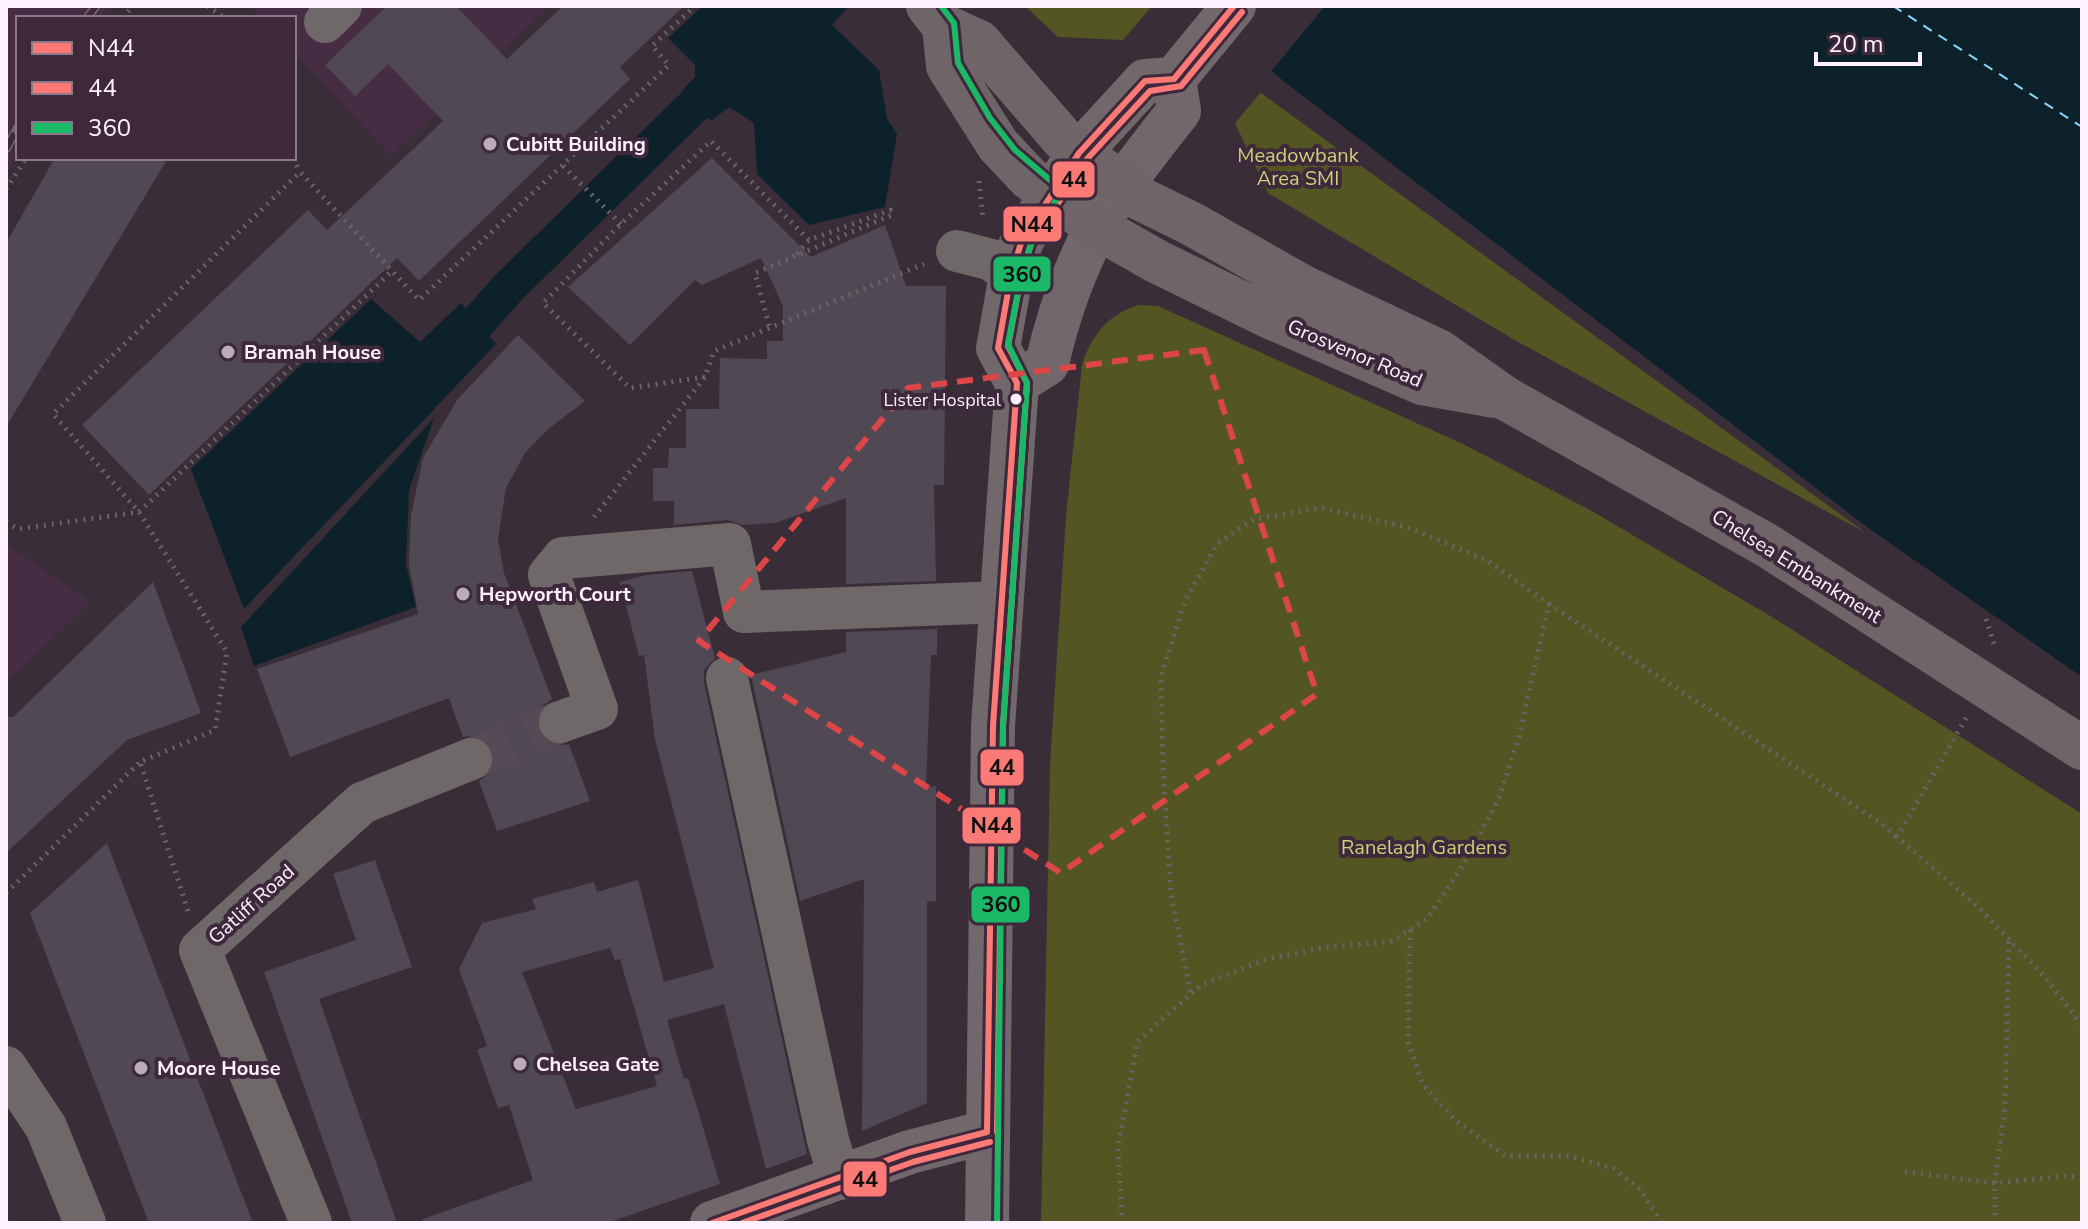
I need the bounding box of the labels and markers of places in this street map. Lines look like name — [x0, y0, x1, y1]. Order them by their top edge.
place label: Cubitt Building — [506, 131, 646, 158]
marker: Cubitt Building — [481, 135, 499, 153]
place label: Bramah House — [244, 339, 381, 366]
marker: Bramah House — [219, 343, 237, 361]
place label: Lister Hospital — [883, 388, 1002, 412]
marker: Lister Hospital — [1008, 391, 1024, 407]
place label: Hepworth Court — [479, 581, 631, 608]
marker: Hepworth Court — [454, 585, 472, 603]
place label: Chelsea Gate — [536, 1051, 660, 1078]
place label: Moore House — [157, 1055, 281, 1082]
marker: Chelsea Gate — [511, 1055, 529, 1073]
marker: Moore House — [132, 1059, 150, 1077]

